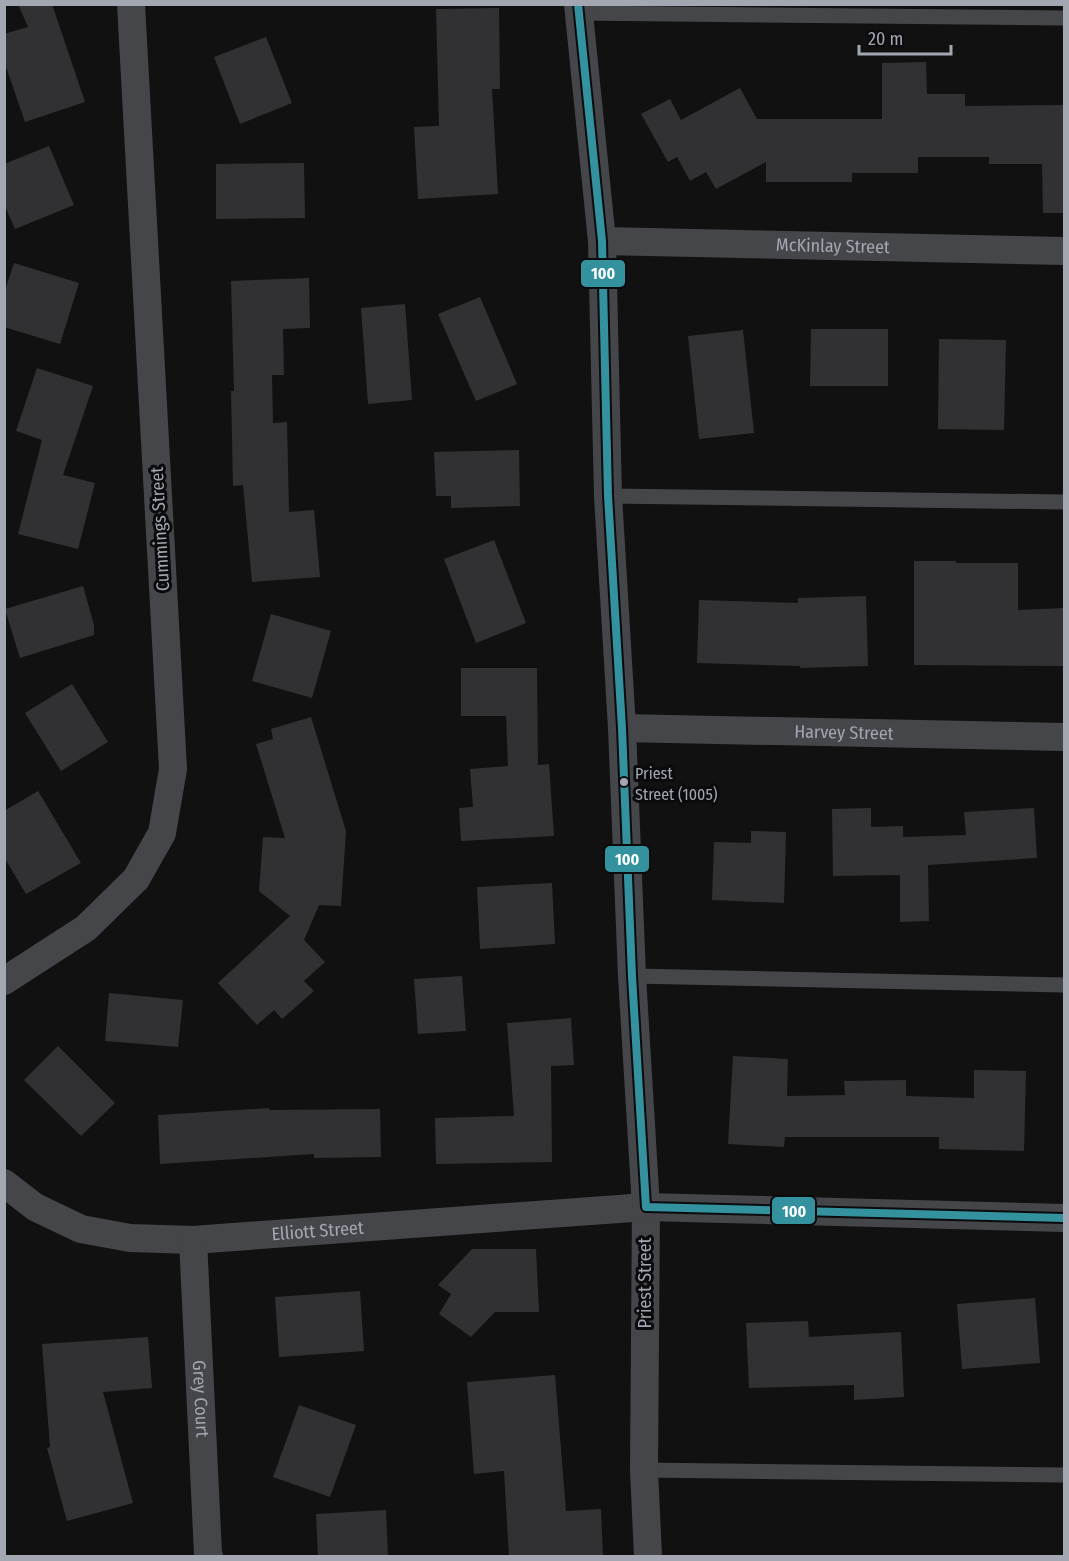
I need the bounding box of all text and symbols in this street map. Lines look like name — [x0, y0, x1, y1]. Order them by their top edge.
scale bar — [859, 18, 950, 56]
text: 20 m — [868, 28, 903, 50]
street label: McKinlay Street — [776, 234, 890, 258]
line badge: 100 — [580, 259, 626, 288]
text: 100 — [591, 264, 615, 283]
street label: Cummings Street — [146, 466, 174, 592]
street label: Harvey Street — [794, 721, 894, 745]
place label: Priest Street (1005) — [635, 764, 718, 804]
marker: Priest Street (1005) — [618, 776, 630, 788]
line badge: 100 — [604, 845, 650, 873]
text: 100 — [615, 850, 639, 869]
line badge: 100 — [771, 1196, 816, 1225]
text: 100 — [782, 1202, 806, 1221]
street label: Elliott Street — [271, 1217, 365, 1245]
street label: Priest Street — [634, 1237, 656, 1328]
street label: Grey Court — [188, 1360, 213, 1438]

